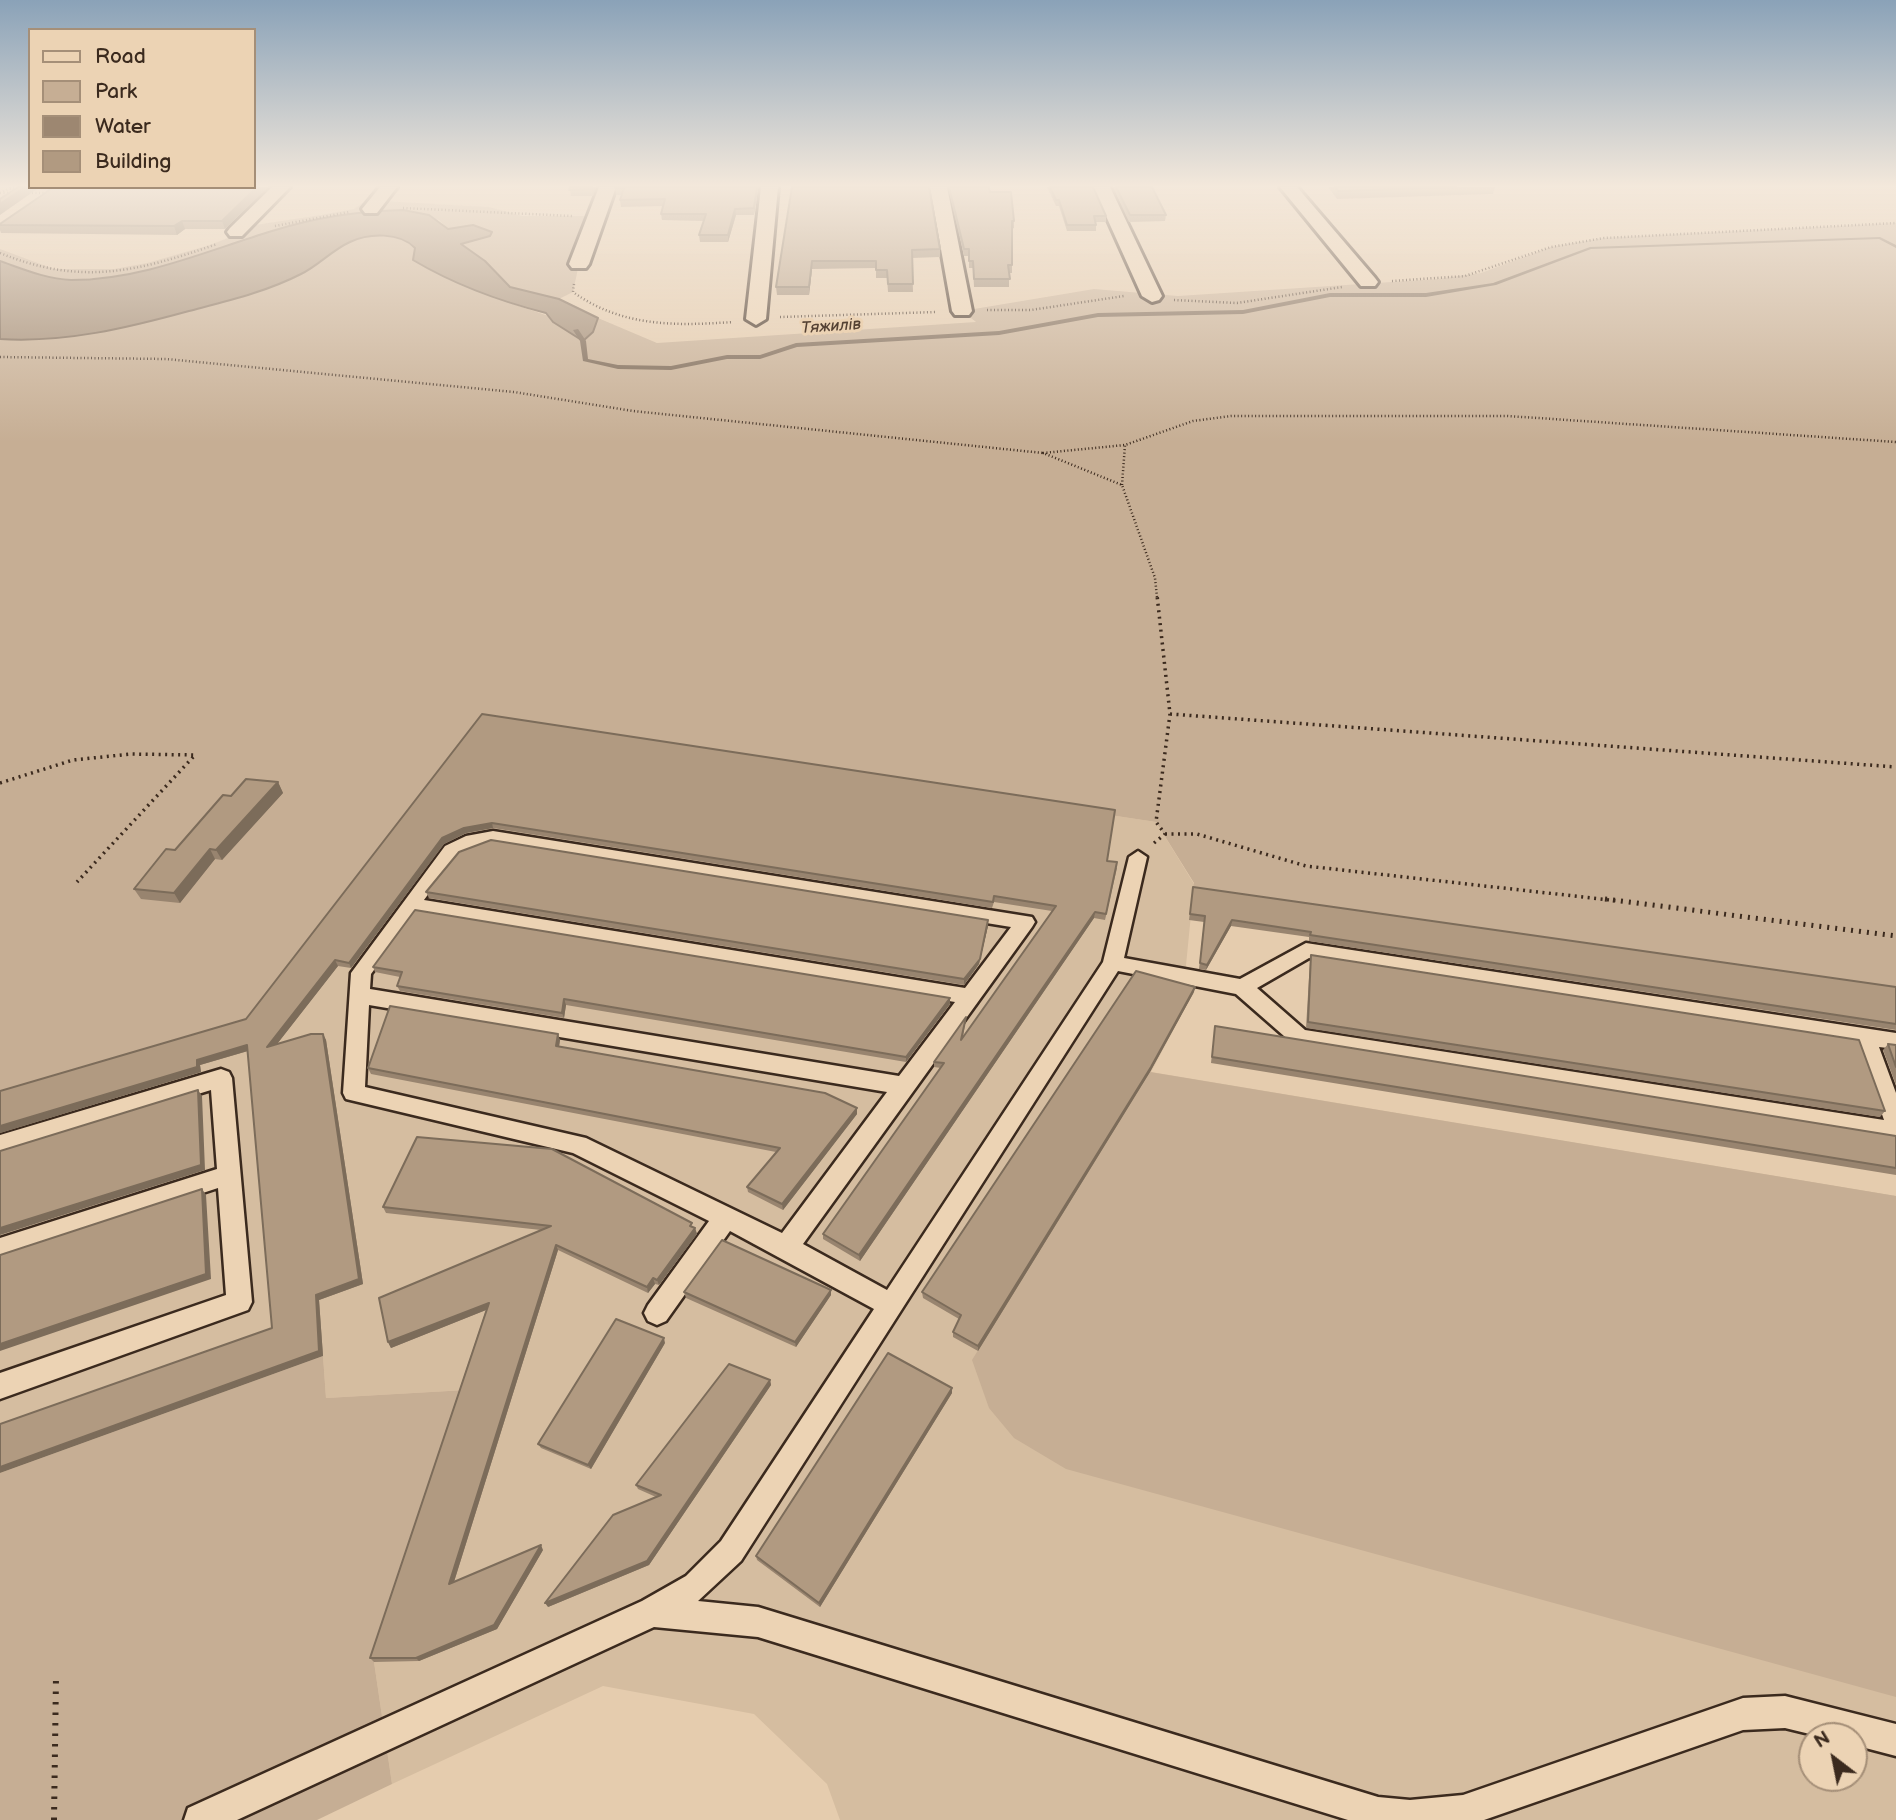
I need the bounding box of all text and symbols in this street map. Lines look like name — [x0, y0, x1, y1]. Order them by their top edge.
legend — [28, 28, 256, 189]
text: Road — [95, 44, 146, 69]
text: Park — [95, 79, 137, 104]
text: Water — [95, 114, 151, 139]
text: Building — [95, 149, 171, 174]
water label: Тяжилів — [801, 315, 861, 339]
north arrow — [1798, 1722, 1868, 1792]
text: N — [1811, 1727, 1835, 1754]

